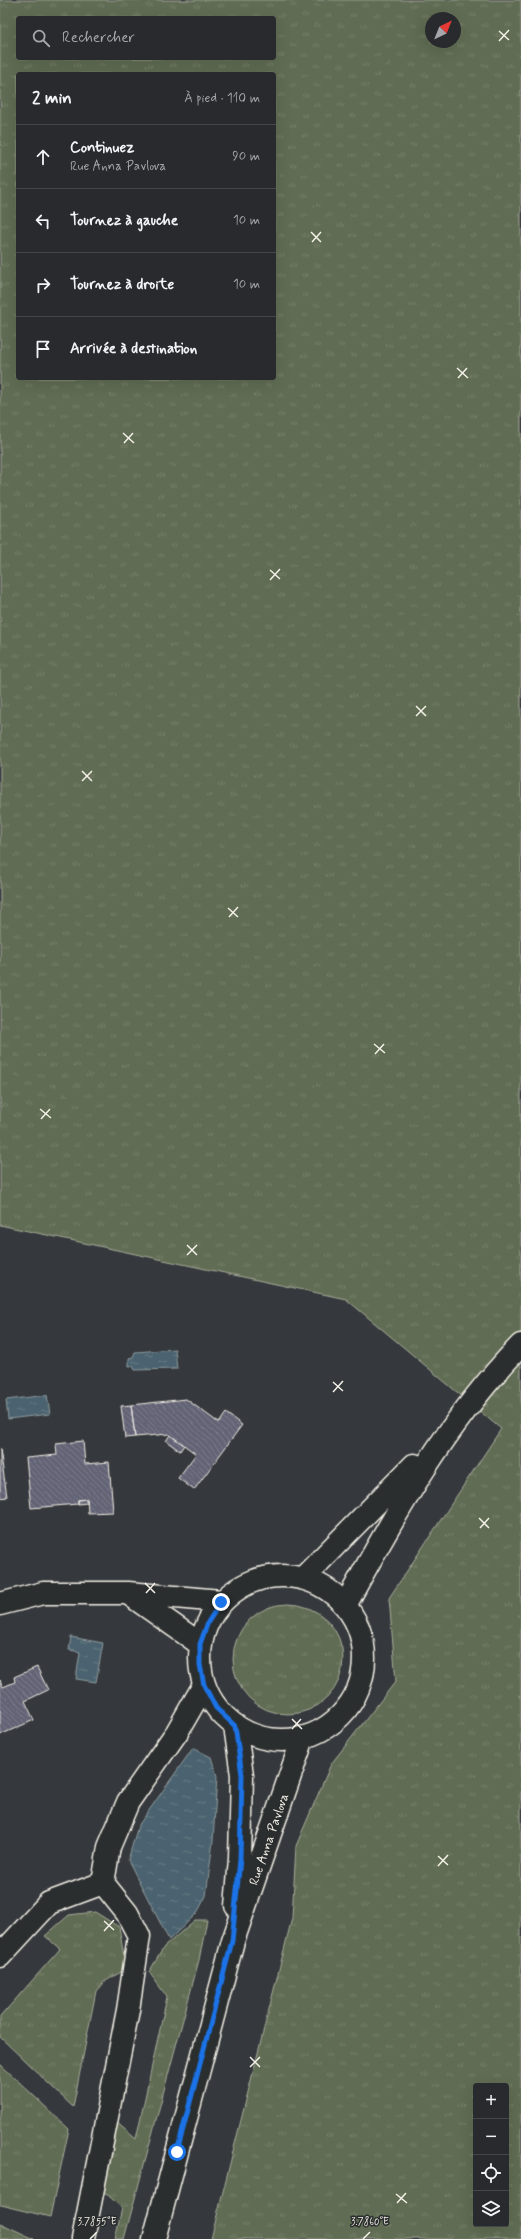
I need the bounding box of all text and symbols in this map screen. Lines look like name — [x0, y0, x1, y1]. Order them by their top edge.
north arrow — [425, 12, 461, 48]
search box — [16, 16, 276, 60]
icon: search — [30, 27, 52, 49]
text: Rechercher — [62, 28, 135, 48]
text: 2 min — [32, 87, 72, 109]
text: À pied · 110 m — [184, 90, 260, 107]
text: Continuez — [70, 138, 134, 158]
icon: ahead — [32, 146, 54, 168]
text: 90 m — [232, 148, 260, 165]
text: Rue Anna Pavlova — [70, 158, 166, 175]
icon: left — [32, 210, 54, 232]
text: Tournez à gauche — [70, 211, 178, 231]
text: 10 m — [233, 212, 260, 229]
icon: right — [32, 274, 54, 296]
text: Tournez à droite — [70, 275, 174, 295]
text: 10 m — [233, 276, 260, 293]
icon: arrive — [32, 338, 54, 360]
text: Arrivée à destination — [70, 339, 197, 359]
route end — [212, 1593, 230, 1611]
street label: Rue Anna Pavlova — [246, 1791, 293, 1888]
map controls — [473, 2083, 509, 2227]
button: + — [473, 2083, 509, 2119]
button: − — [473, 2119, 509, 2155]
route start — [168, 2143, 186, 2161]
button: locate — [473, 2155, 509, 2191]
button: layers — [473, 2191, 509, 2227]
text: 3.7855°E — [77, 2215, 117, 2229]
text: 3.7860°E — [351, 2215, 389, 2229]

